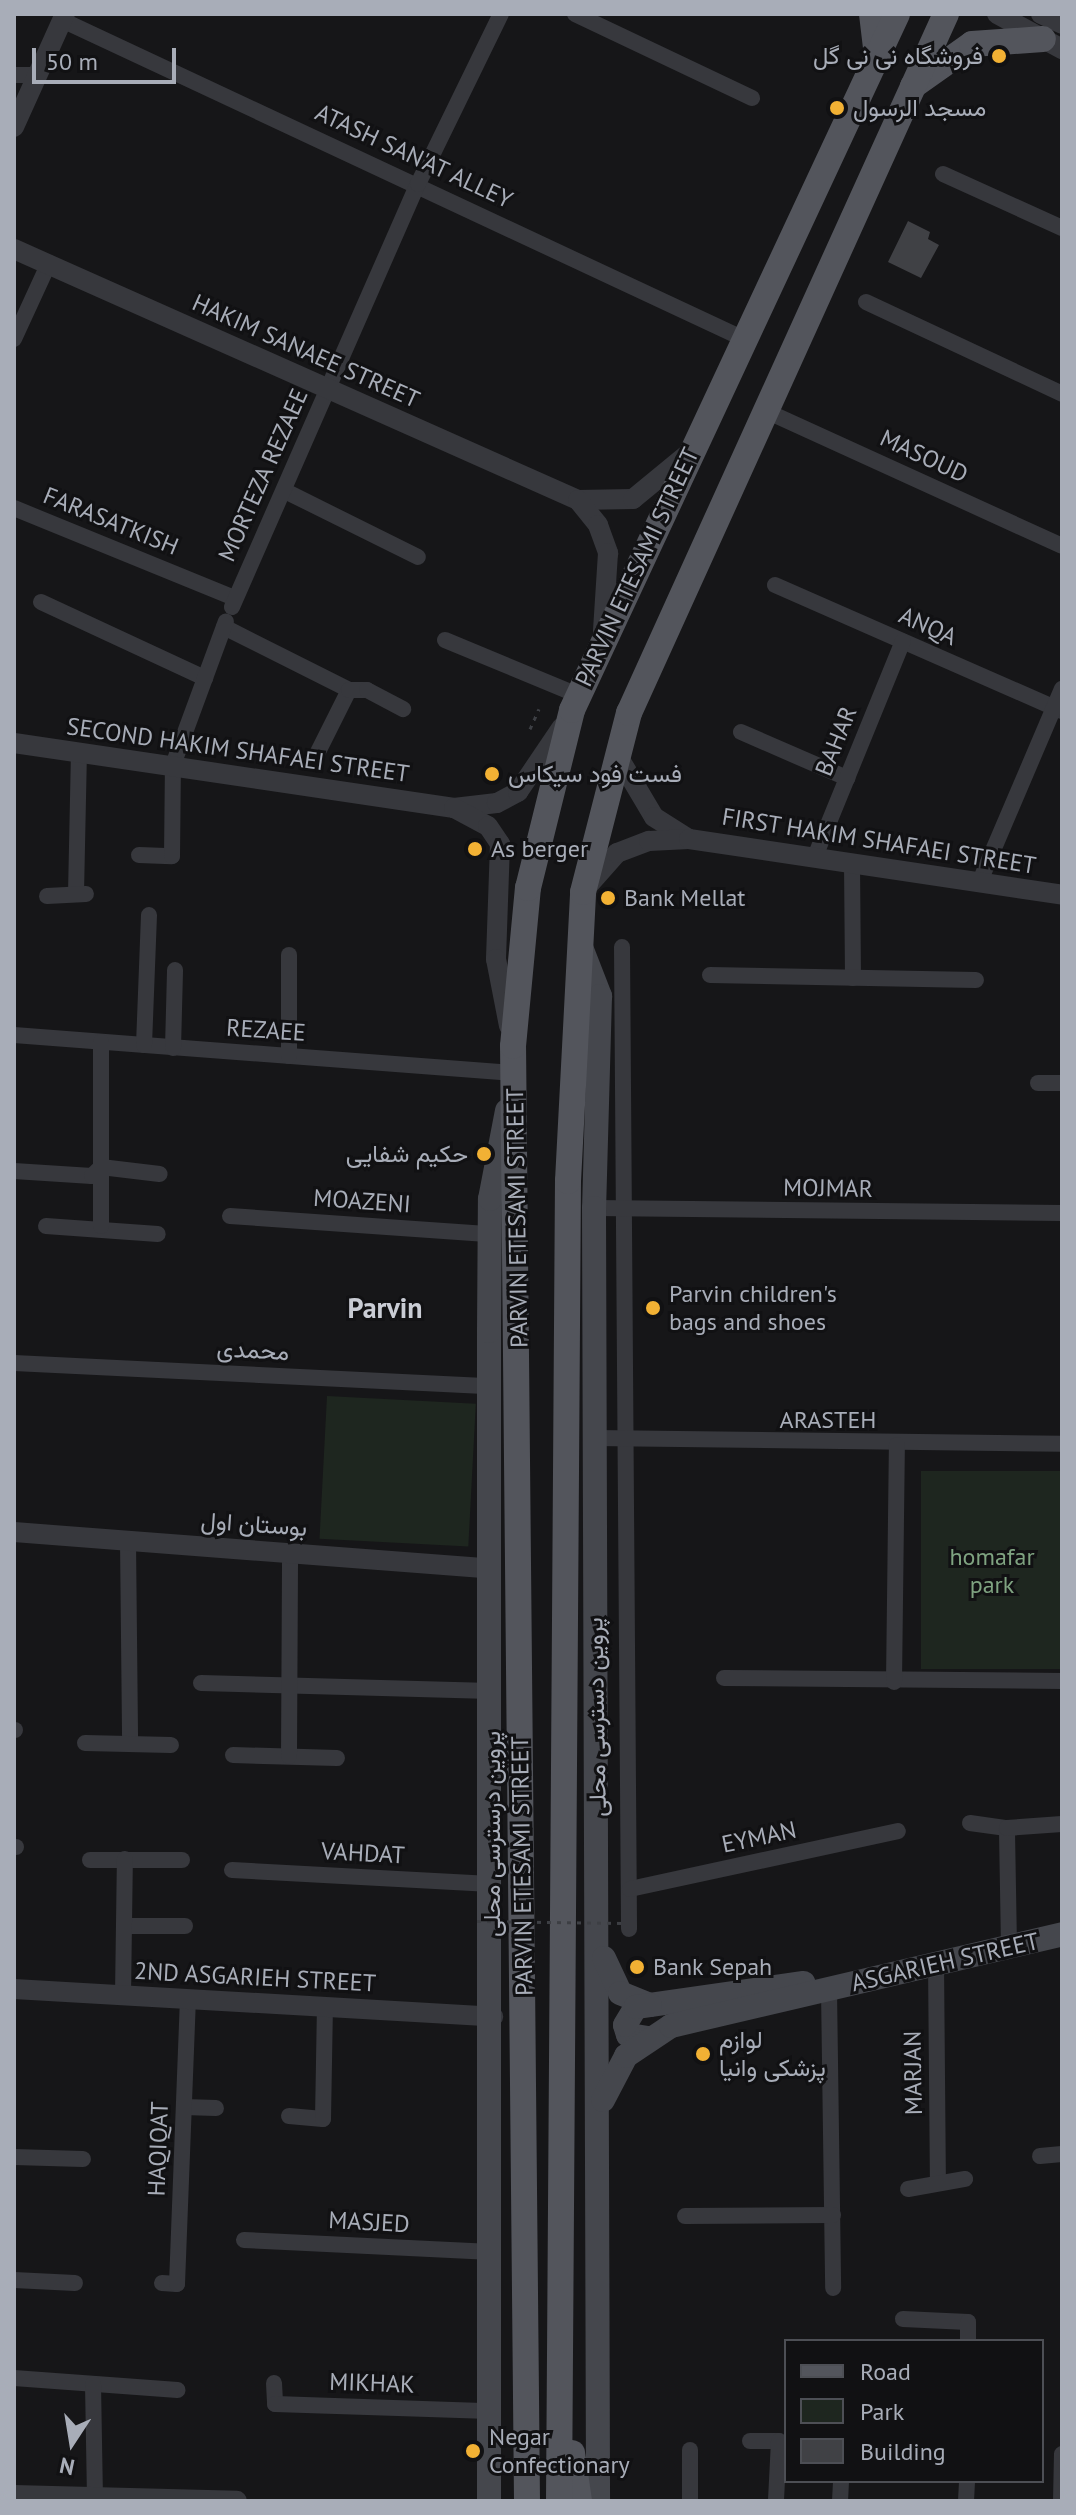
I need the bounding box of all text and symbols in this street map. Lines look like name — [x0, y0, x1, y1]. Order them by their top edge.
scale bar — [36, 32, 180, 82]
place label: فروشگاه نی نی گل — [813, 42, 983, 70]
text: 50 m — [46, 46, 98, 77]
marker: فروشگاه نی نی گل — [990, 47, 1008, 65]
place label: مسجد الرسول — [853, 94, 986, 122]
street label: ATASH SAN'AT ALLEY — [310, 97, 518, 215]
marker: مسجد الرسول — [828, 99, 846, 117]
street label: HAKIM SANAEE STREET — [188, 288, 424, 414]
street label: MORTEZA REZAEE — [212, 384, 314, 566]
street label: MASOUD — [876, 423, 972, 489]
street label: PARVIN ETESAMI STREET — [569, 443, 705, 691]
street label: FARASATKISH — [39, 481, 183, 561]
street label: ANQA — [895, 601, 961, 651]
street label: BAHAR — [809, 702, 863, 780]
street label: SECOND HAKIM SHAFAEI STREET — [65, 712, 411, 788]
place label: فست فود سیکاس — [508, 760, 682, 788]
marker: فست فود سیکاس — [483, 765, 501, 783]
street label: FIRST HAKIM SHAFAEI STREET — [720, 802, 1038, 880]
place label: As berger — [491, 835, 588, 863]
marker: As berger — [466, 840, 484, 858]
place label: Bank Mellat — [624, 884, 746, 912]
marker: Bank Mellat — [599, 889, 617, 907]
street label: REZAEE — [225, 1013, 307, 1047]
street label: PARVIN ETESAMI STREET — [500, 1088, 534, 1348]
place label: حکیم شفایی — [346, 1140, 468, 1168]
marker: حکیم شفایی — [475, 1145, 493, 1163]
street label: MOJMAR — [783, 1173, 873, 1203]
street label: MOAZENI — [312, 1183, 412, 1219]
place label: Parvin children's bags and shoes — [669, 1280, 837, 1336]
district label: Parvin — [347, 1291, 423, 1325]
marker: Parvin children's bags and shoes — [644, 1299, 662, 1317]
street label: محمدی — [216, 1334, 290, 1366]
street label: ARASTEH — [780, 1406, 876, 1434]
street label: بوستان اول — [200, 1506, 308, 1542]
park label: homafar park — [949, 1543, 1035, 1599]
street label: پروین دسترسی محلی — [580, 1617, 612, 1817]
street label: پروین درسترسی محلی — [478, 1731, 506, 1937]
street label: PARVIN ETESAMI STREET — [505, 1736, 539, 1996]
street label: EYMAN — [719, 1815, 799, 1859]
street label: VAHDAT — [321, 1836, 405, 1870]
street label: ASGARIEH STREET — [848, 1926, 1042, 1998]
place label: Bank Sepah — [653, 1953, 773, 1981]
street label: 2ND ASGARIEH STREET — [133, 1956, 377, 1998]
marker: Bank Sepah — [628, 1958, 646, 1976]
place label: لوازم پزشکی وانیا — [719, 2026, 826, 2082]
street label: MARJAN — [898, 2031, 928, 2115]
marker: لوازم پزشکی وانیا — [694, 2045, 712, 2063]
street label: HAQIQAT — [142, 2101, 174, 2197]
street label: MASJED — [328, 2205, 410, 2239]
legend — [784, 2339, 1044, 2483]
text: Road — [860, 2356, 911, 2387]
street label: MIKHAK — [329, 2367, 415, 2399]
text: Park — [860, 2396, 904, 2427]
north arrow — [32, 2403, 112, 2483]
place label: Negar Confectionary — [489, 2423, 630, 2479]
text: Building — [860, 2436, 946, 2467]
marker: Negar Confectionary — [464, 2442, 482, 2460]
text: N — [57, 2451, 77, 2482]

